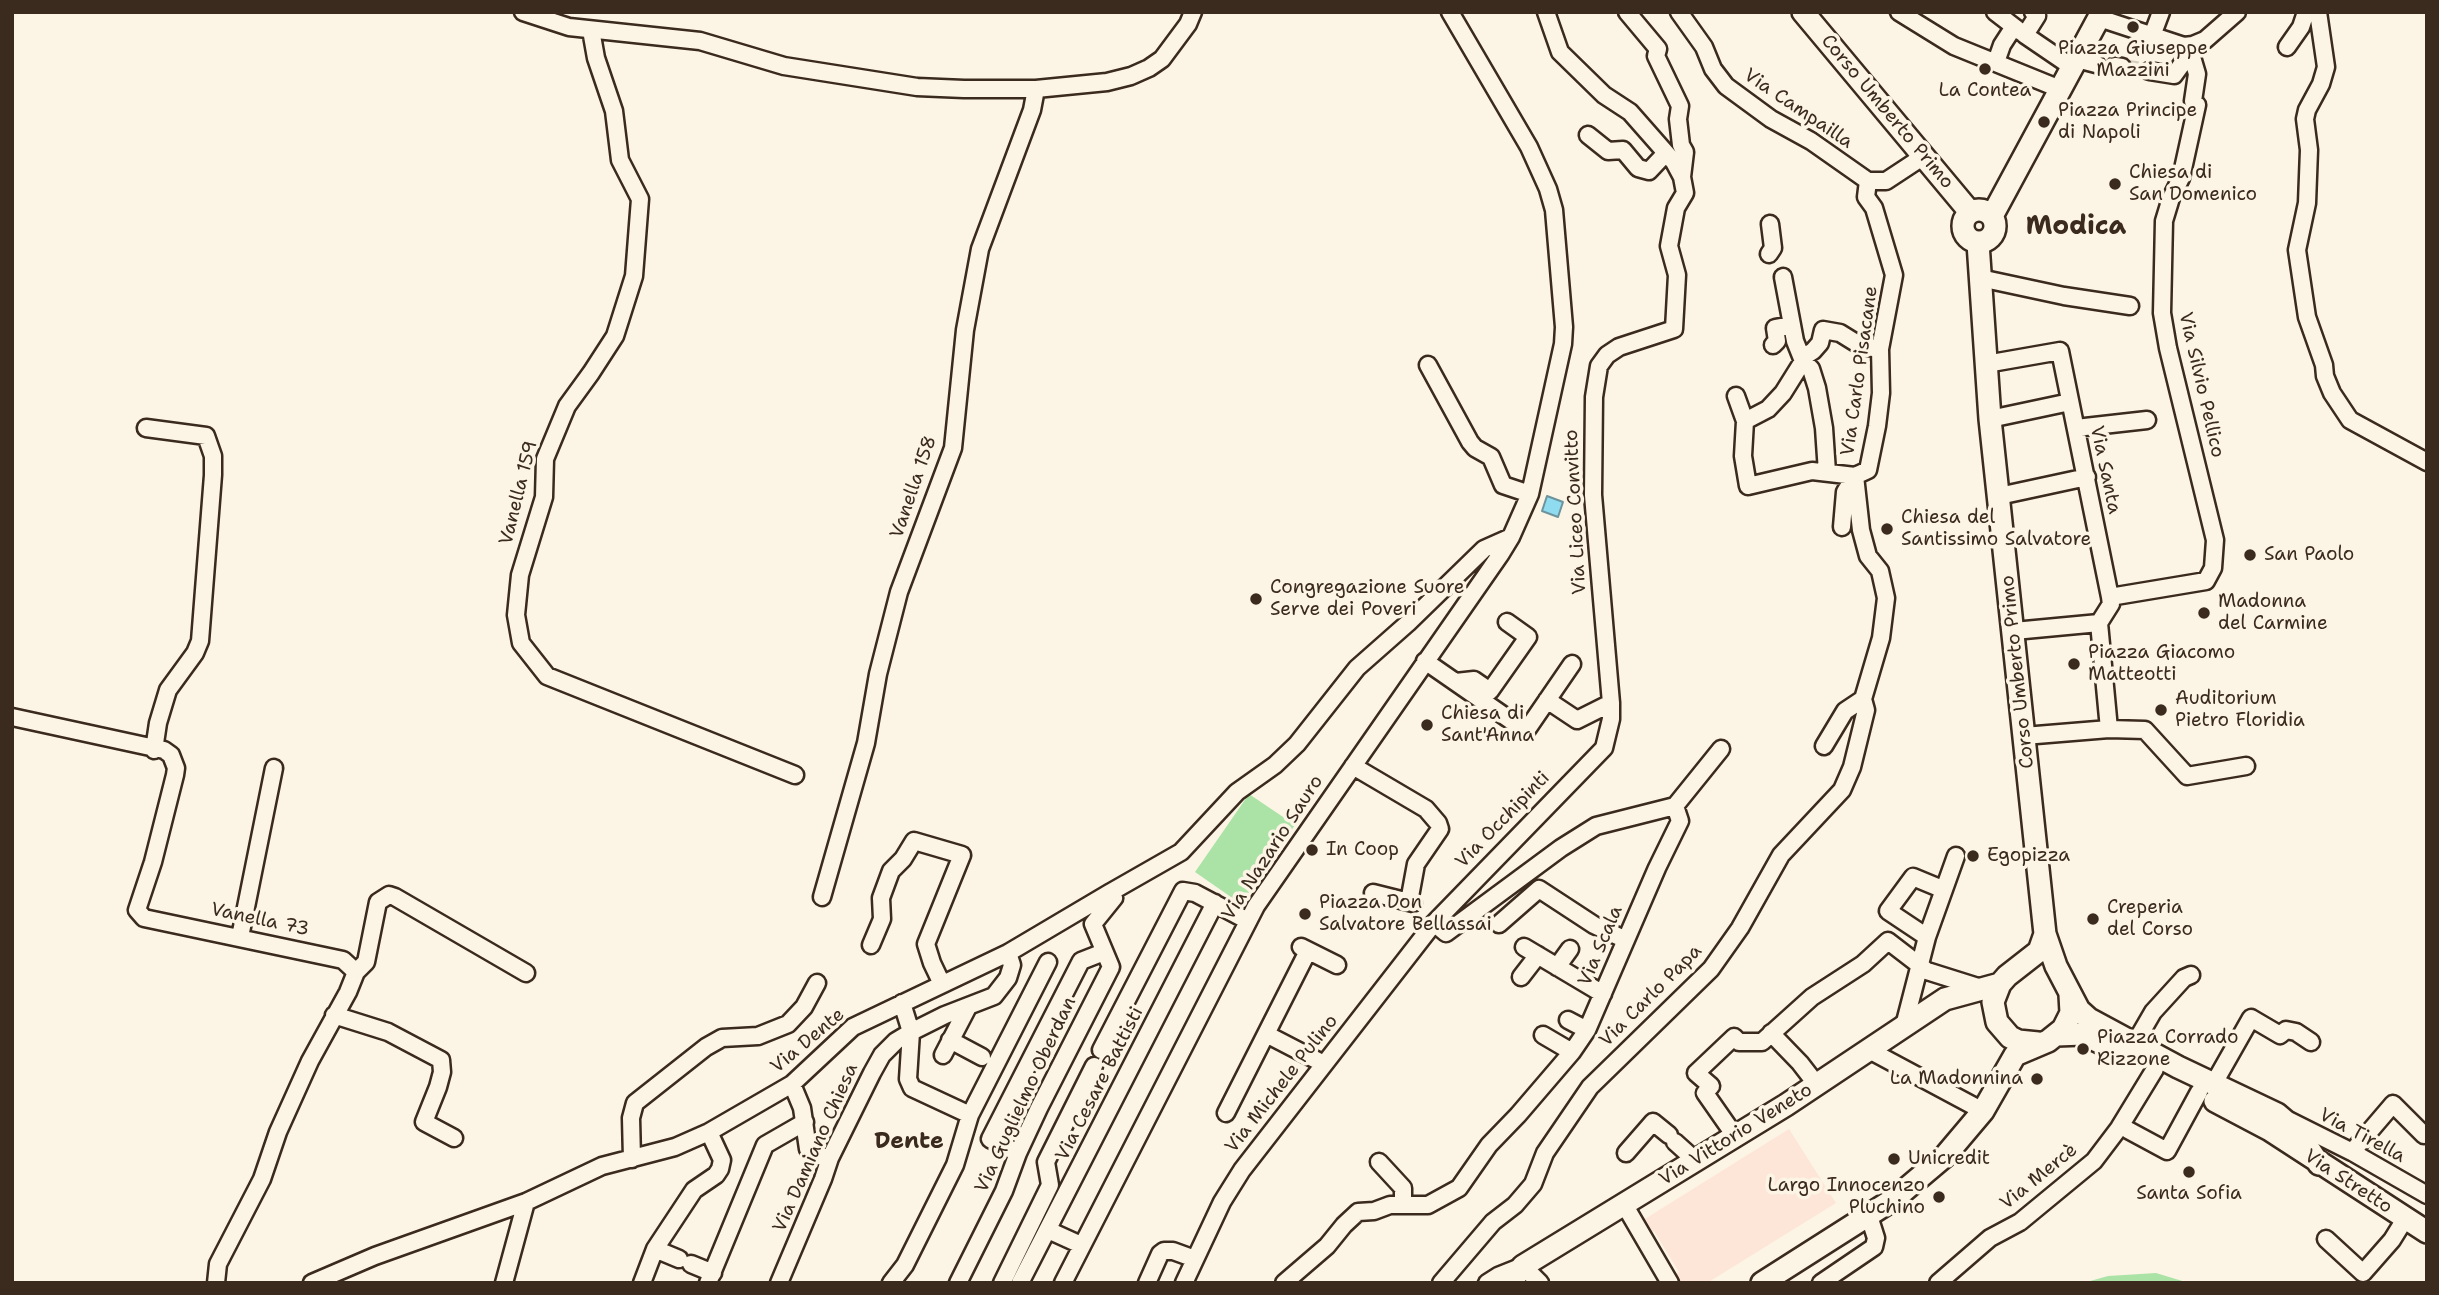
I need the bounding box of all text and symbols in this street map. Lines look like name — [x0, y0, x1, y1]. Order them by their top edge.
marker: Piazza Giuseppe Mazzini — [2125, 19, 2141, 35]
street label: Corso Umberto Primo — [1816, 30, 1958, 194]
place label: Piazza Giuseppe Mazzini — [2058, 38, 2208, 82]
marker: La Contea — [1977, 61, 1993, 77]
street label: Via Campailla — [1739, 64, 1857, 154]
place label: La Contea — [1939, 80, 2031, 102]
place label: Piazza Principe di Napoli — [2058, 100, 2197, 144]
marker: Piazza Principe di Napoli — [2036, 114, 2052, 130]
place label: Chiesa di San Domenico — [2129, 162, 2257, 206]
marker: Chiesa di San Domenico — [2107, 176, 2123, 192]
district label: Modica — [2026, 211, 2126, 243]
street label: Via Carlo Pisacane — [1837, 285, 1883, 457]
street label: Via Silvio Pellico — [2173, 310, 2229, 460]
street label: Via Santa — [2085, 424, 2125, 516]
street label: Via Liceo Convitto — [1560, 429, 1592, 595]
street label: Vanella 158 — [886, 433, 942, 541]
street label: Vanella 159 — [495, 439, 543, 547]
place label: Chiesa del Santissimo Salvatore — [1901, 507, 2091, 551]
marker: Chiesa del Santissimo Salvatore — [1879, 521, 1895, 537]
place label: San Paolo — [2264, 544, 2354, 566]
marker: San Paolo — [2242, 547, 2258, 563]
street label: Corso Umberto Primo — [1997, 574, 2039, 770]
place label: Congregazione Suore Serve dei Poveri — [1270, 577, 1464, 621]
marker: Congregazione Suore Serve dei Poveri — [1248, 591, 1264, 607]
place label: Madonna del Carmine — [2218, 591, 2328, 635]
marker: Madonna del Carmine — [2196, 605, 2212, 621]
place label: Piazza Giacomo Matteotti — [2088, 642, 2235, 686]
marker: Piazza Giacomo Matteotti — [2066, 656, 2082, 672]
place label: Auditorium Pietro Floridia — [2175, 688, 2305, 732]
marker: Auditorium Pietro Floridia — [2153, 702, 2169, 718]
place label: Chiesa di Sant'Anna — [1441, 703, 1534, 747]
marker: Chiesa di Sant'Anna — [1419, 717, 1435, 733]
street label: Via Occhipinti — [1451, 767, 1555, 873]
street label: Via Nazario Sauro — [1218, 771, 1328, 925]
place label: In Coop — [1326, 839, 1399, 861]
marker: In Coop — [1304, 842, 1320, 858]
place label: Egopizza — [1987, 845, 2070, 867]
marker: Egopizza — [1965, 848, 1981, 864]
place label: Piazza Don Salvatore Bellassai — [1319, 892, 1492, 936]
place label: Creperia del Corso — [2107, 897, 2193, 941]
street label: Vanella 73 — [209, 898, 311, 942]
street label: Via Scala — [1574, 902, 1628, 990]
marker: Piazza Don Salvatore Bellassai — [1297, 906, 1313, 922]
marker: Creperia del Corso — [2085, 911, 2101, 927]
street label: Via Carlo Papa — [1595, 940, 1707, 1052]
street label: Via Guglielmo Oberdan — [971, 993, 1081, 1197]
street label: Via Cesare Battisti — [1051, 1003, 1149, 1165]
street label: Via Dente — [767, 1004, 849, 1078]
street label: Via Michele Pulino — [1221, 1010, 1343, 1158]
place label: Piazza Corrado Rizzone — [2097, 1027, 2238, 1071]
marker: Piazza Corrado Rizzone — [2075, 1041, 2091, 1057]
street label: Via Damiano Chiesa — [769, 1060, 863, 1236]
place label: La Madonnina — [1890, 1068, 2023, 1090]
marker: La Madonnina — [2029, 1071, 2045, 1087]
street label: Via Vittorio Veneto — [1655, 1079, 1817, 1191]
street label: Via Tirella — [2315, 1104, 2409, 1168]
district label: Dente — [874, 1128, 944, 1156]
street label: Via Mercè — [1996, 1139, 2082, 1215]
street label: Via Stretto — [2300, 1145, 2396, 1219]
place label: Unicredit — [1908, 1148, 1990, 1170]
marker: Unicredit — [1886, 1151, 1902, 1167]
marker: Santa Sofia — [2181, 1164, 2197, 1180]
place label: Largo Innocenzo Pluchino — [1768, 1175, 1925, 1219]
place label: Santa Sofia — [2136, 1183, 2242, 1205]
marker: Largo Innocenzo Pluchino — [1931, 1189, 1947, 1205]

